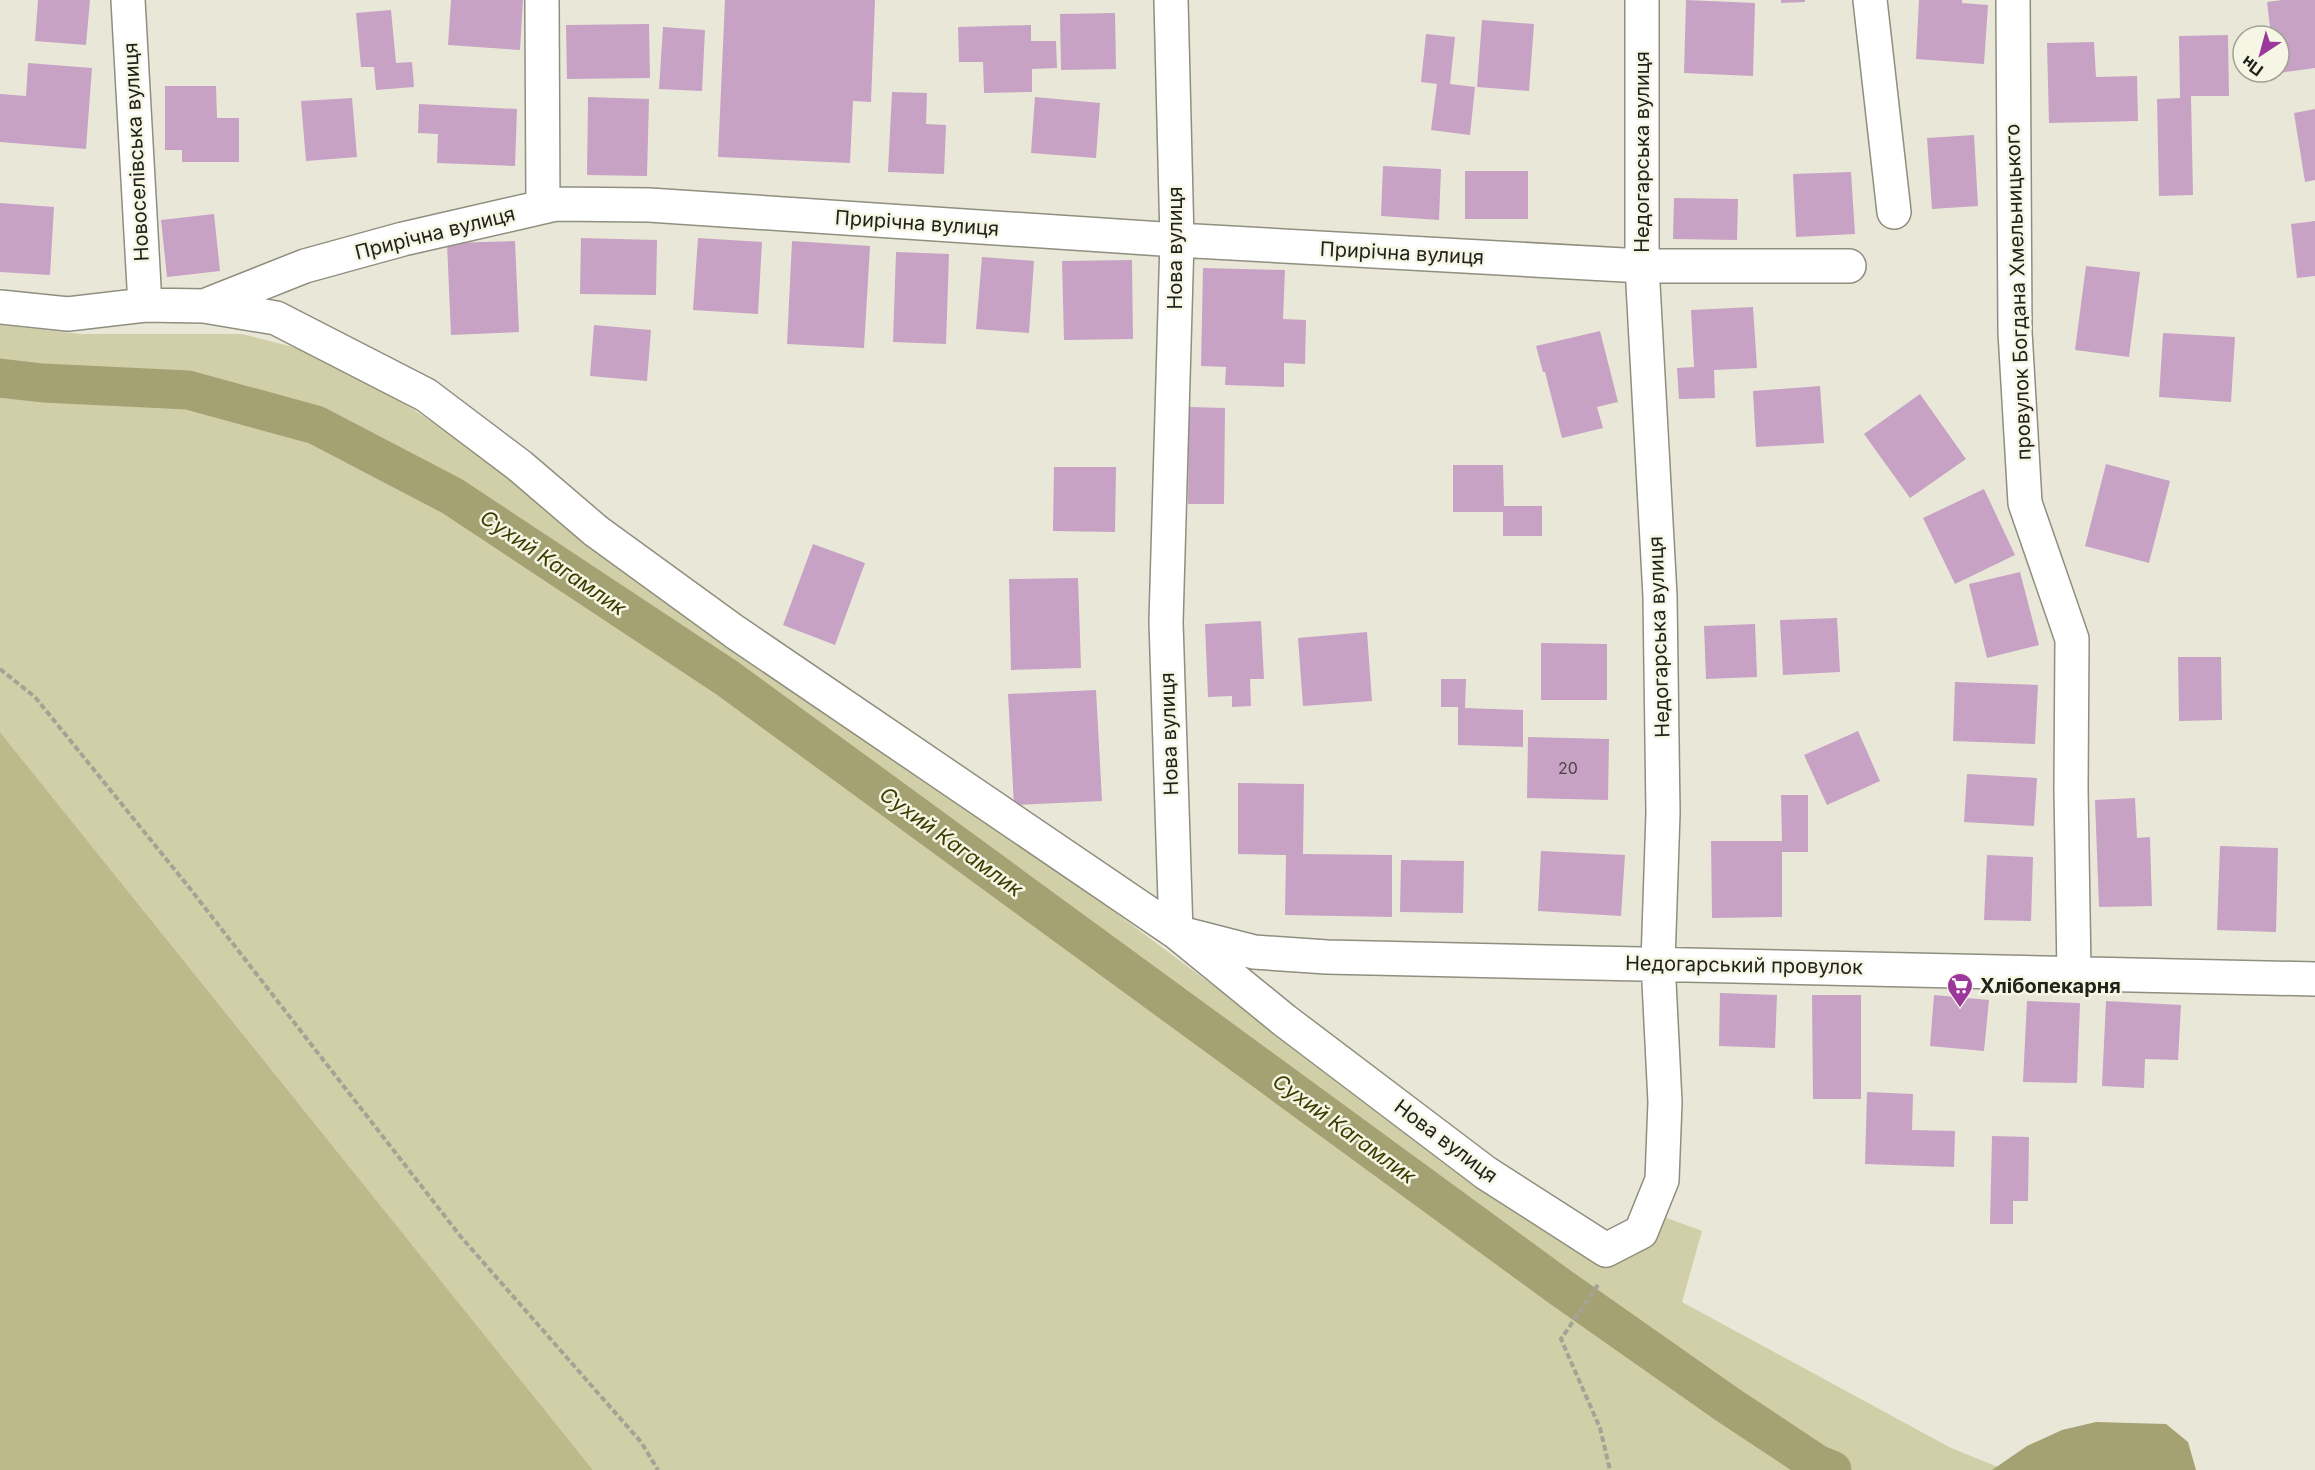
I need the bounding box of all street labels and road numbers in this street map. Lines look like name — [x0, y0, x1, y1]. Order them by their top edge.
street label: Новоселівська вулиця — [118, 42, 154, 262]
street label: Недогарська вулиця — [1630, 51, 1654, 253]
street label: провулок Богдана Хмельницького — [2000, 123, 2036, 461]
street label: Нова вулиця — [1163, 187, 1187, 310]
street label: Прирічна вулиця — [352, 201, 518, 265]
street label: Прирічна вулиця — [834, 205, 1000, 241]
street label: Прирічна вулиця — [1319, 237, 1485, 269]
street label: Недогарська вулиця — [1643, 536, 1675, 738]
street label: Нова вулиця — [1155, 672, 1183, 796]
street label: Недогарський провулок — [1625, 951, 1863, 979]
street label: Нова вулиця — [1390, 1094, 1502, 1188]

